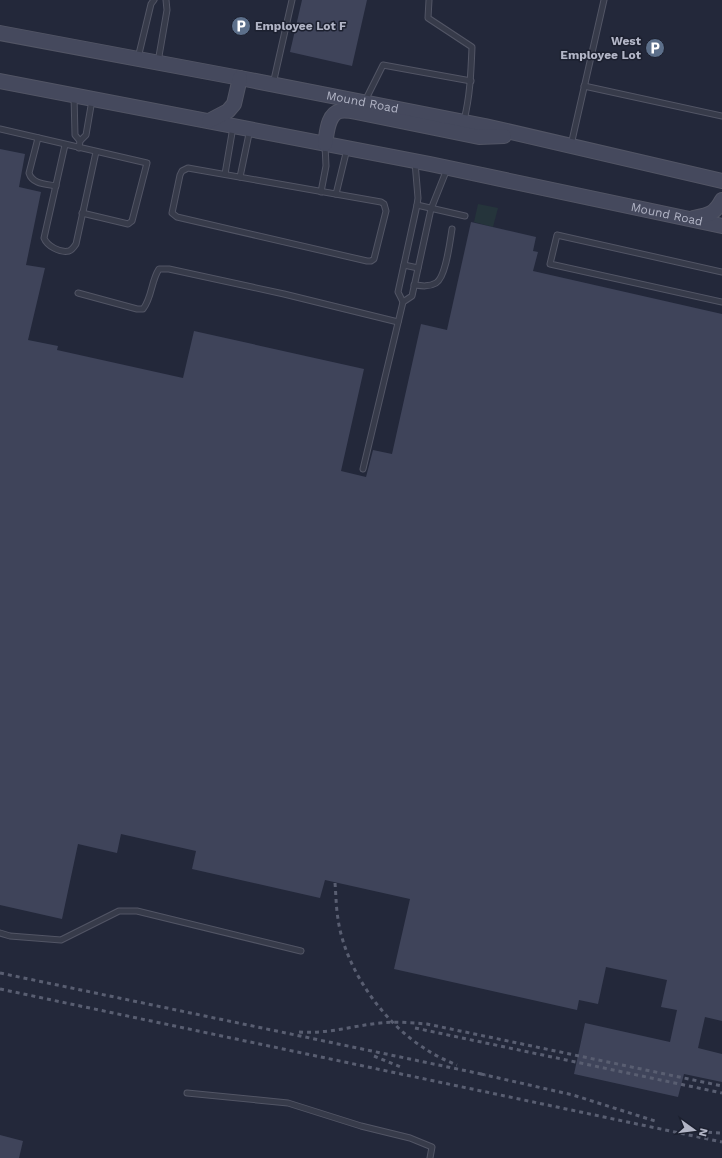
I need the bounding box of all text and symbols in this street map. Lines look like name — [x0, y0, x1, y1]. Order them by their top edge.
parking icon: Employee Lot F — [230, 15, 252, 37]
place label: Employee Lot F — [255, 19, 347, 33]
place label: West Employee Lot — [560, 34, 642, 62]
parking icon: West Employee Lot — [644, 37, 666, 59]
street label: Mound Road — [325, 88, 400, 116]
street label: Mound Road — [630, 200, 704, 229]
north arrow — [674, 1110, 714, 1150]
text: N — [696, 1127, 711, 1138]

